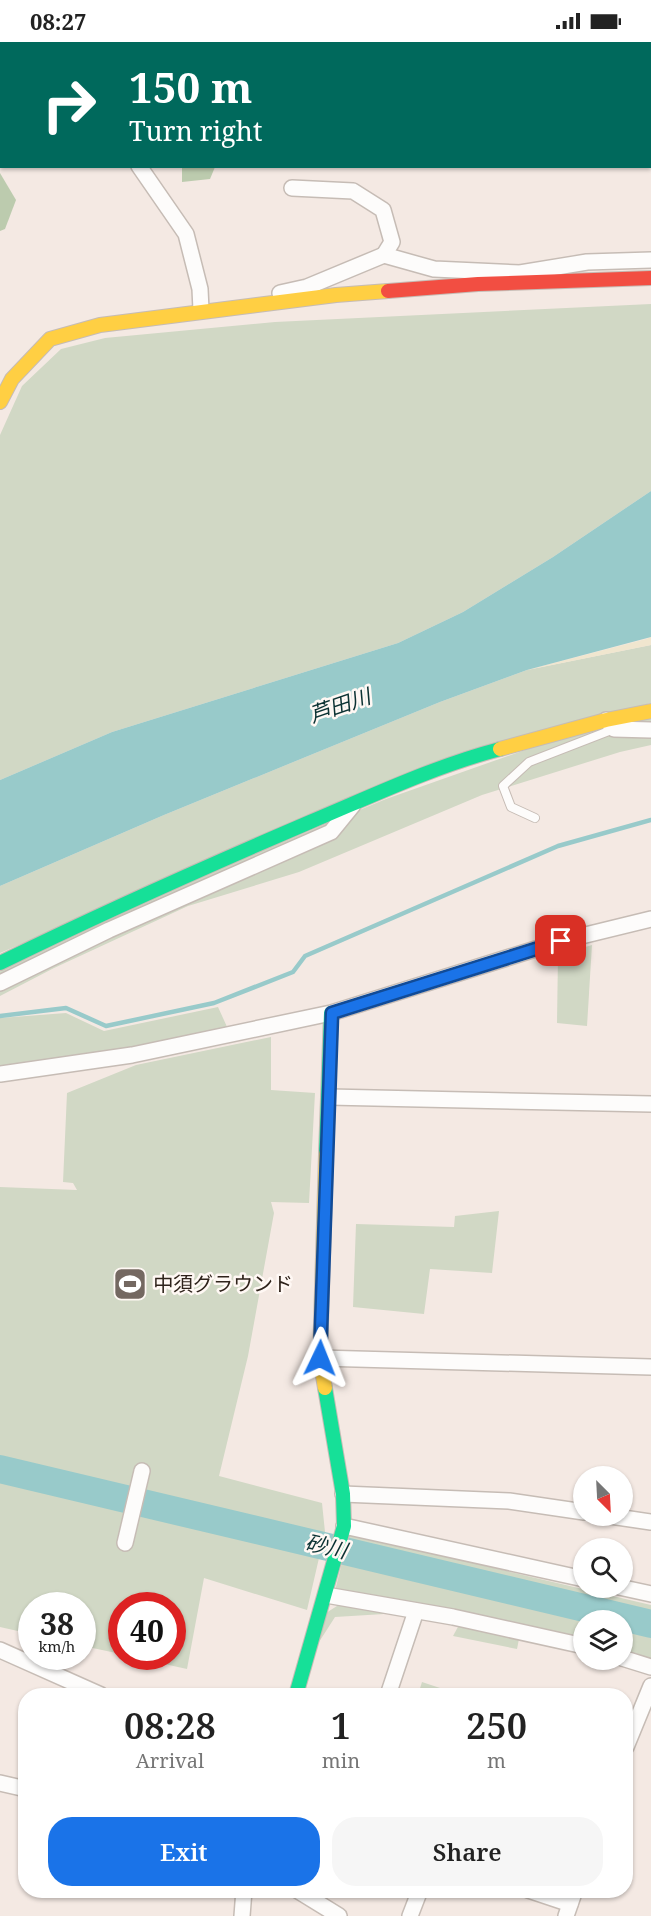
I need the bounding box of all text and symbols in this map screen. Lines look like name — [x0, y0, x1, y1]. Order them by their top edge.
text: 08:27 — [30, 6, 86, 36]
text: 150 m — [129, 58, 253, 115]
icon: right — [30, 66, 108, 144]
text: Turn right — [129, 112, 262, 149]
water label: 芦田川 — [305, 681, 376, 729]
pin — [535, 915, 586, 966]
icon: arrive — [544, 924, 577, 957]
sports icon: 中須グラウンド — [112, 1266, 148, 1302]
place label: 中須グラウンド — [153, 1270, 293, 1297]
position arrow — [288, 1326, 352, 1390]
north arrow — [573, 1466, 633, 1526]
map controls — [573, 1466, 633, 1670]
water label: 砂川 — [303, 1528, 352, 1565]
button: search — [573, 1538, 633, 1598]
speed limit sign: 40 — [108, 1592, 186, 1670]
text: 38 — [40, 1603, 74, 1644]
button: layers — [573, 1610, 633, 1670]
text: km/h — [39, 1636, 75, 1656]
text: 08:28 — [124, 1701, 216, 1750]
text: 1 — [331, 1701, 351, 1750]
text: 250 — [466, 1701, 527, 1750]
text: Arrival — [136, 1747, 204, 1774]
text: min — [322, 1747, 360, 1774]
text: m — [487, 1747, 506, 1774]
button: Exit — [48, 1817, 320, 1886]
button: Share — [332, 1817, 603, 1886]

